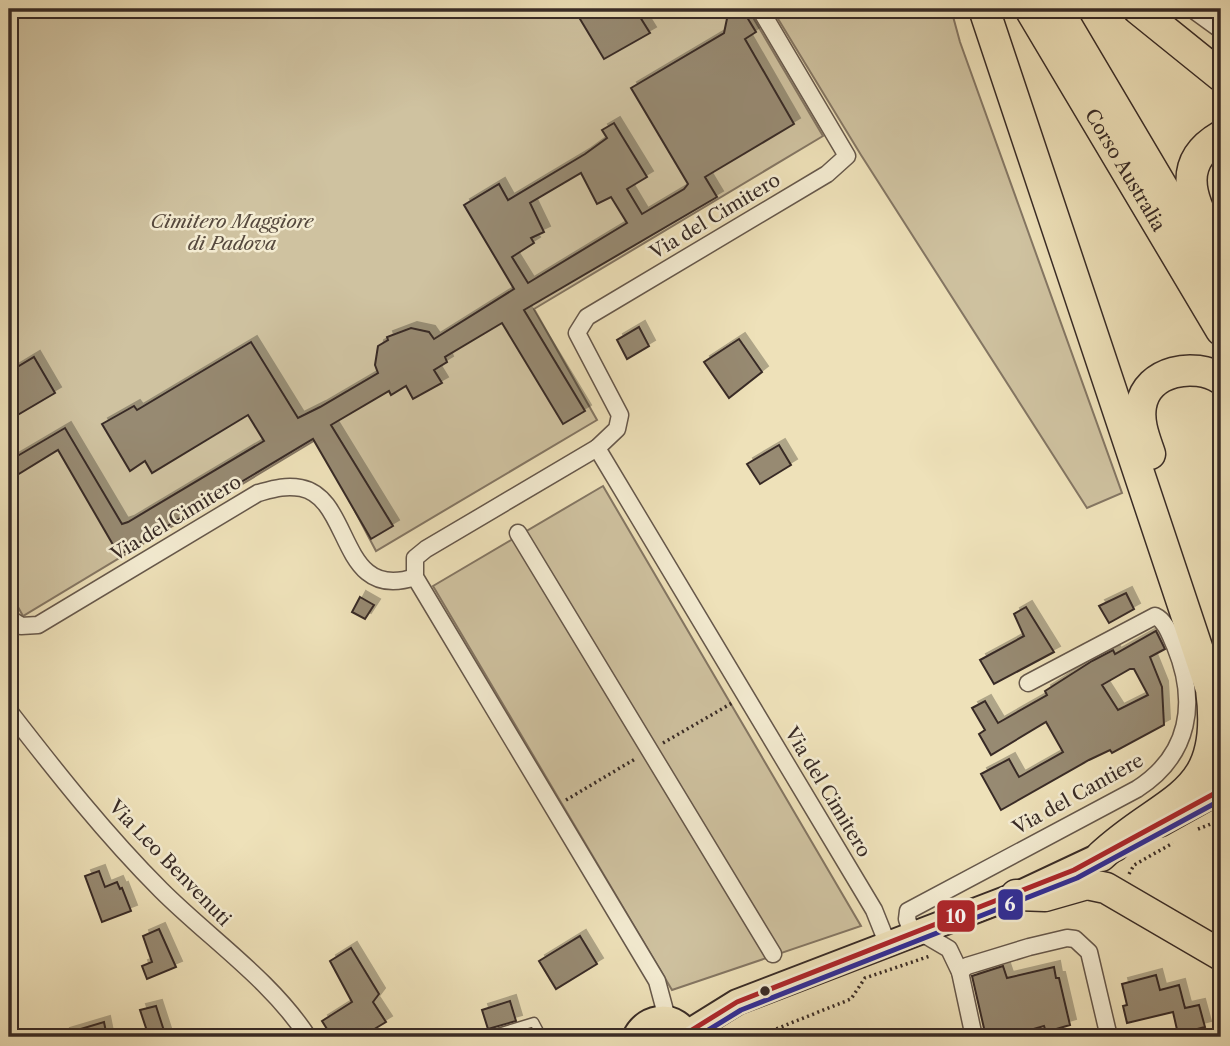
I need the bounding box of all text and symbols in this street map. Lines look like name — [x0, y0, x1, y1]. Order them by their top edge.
street label: Corso Australia — [1080, 104, 1171, 235]
street label: Via del Cimitero — [645, 168, 784, 264]
park label: Cimitero Maggiore di Padova — [151, 210, 314, 255]
street label: Via del Cimitero — [106, 470, 245, 566]
street label: Via del Cimitero — [780, 722, 876, 861]
street label: Via del Cantiere — [1008, 749, 1147, 840]
street label: Via Leo Benvenuti — [103, 795, 236, 931]
line badge: 6 — [997, 888, 1024, 921]
text: 6 — [1004, 893, 1016, 916]
line badge: 10 — [936, 899, 976, 933]
text: 10 — [946, 905, 966, 928]
unlabelled marker — [758, 984, 772, 998]

